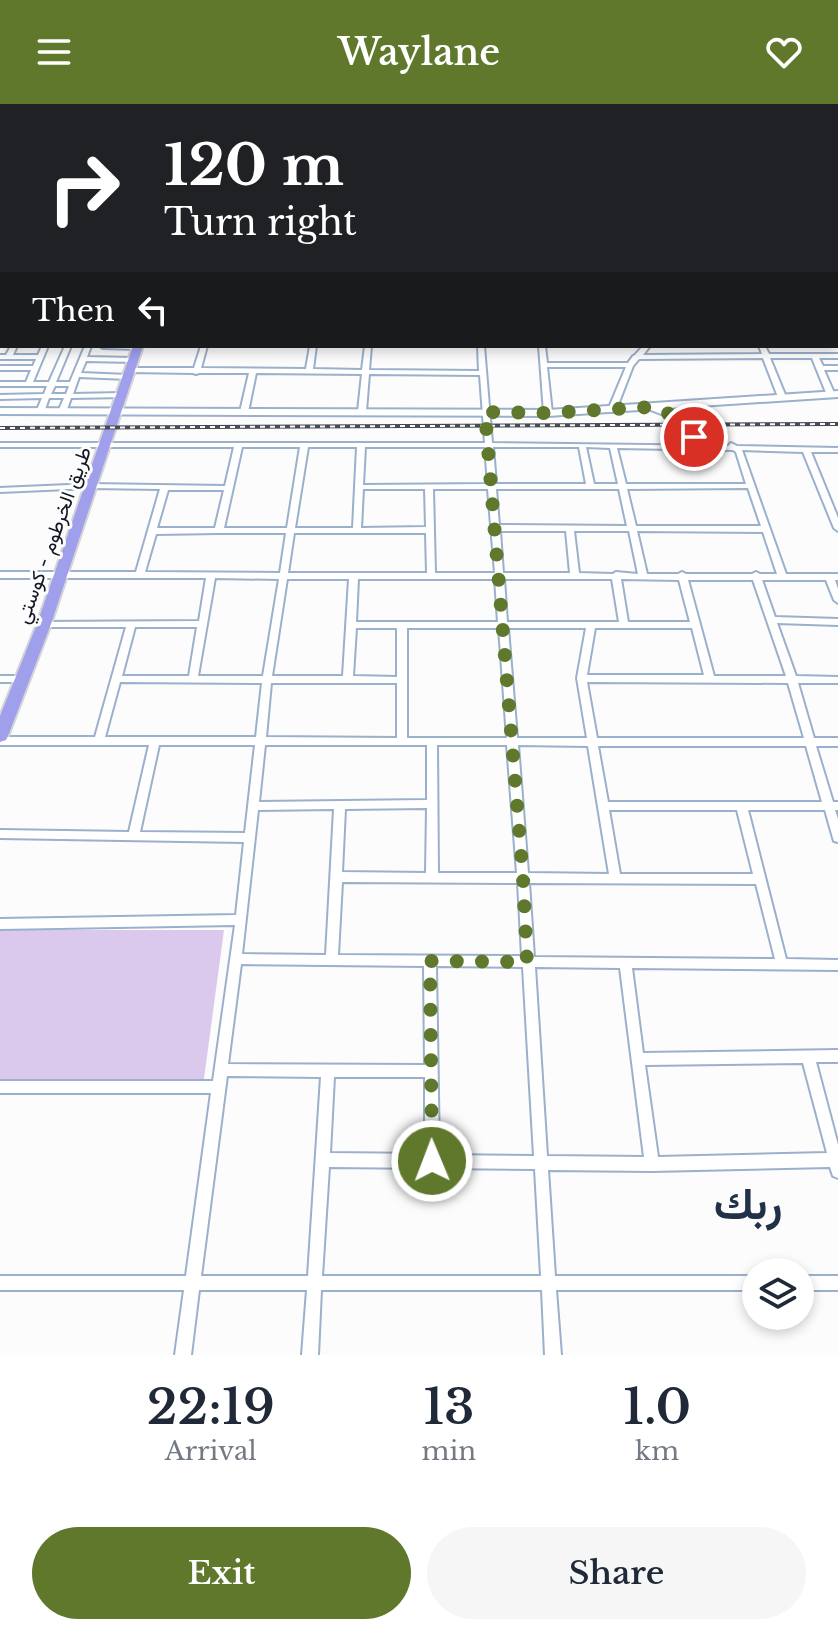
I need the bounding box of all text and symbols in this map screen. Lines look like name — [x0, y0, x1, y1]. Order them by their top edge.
icon: menu — [32, 30, 76, 74]
text: Waylane — [338, 30, 500, 75]
icon: heart — [762, 30, 806, 74]
text: 120 m — [164, 131, 344, 200]
icon: right — [32, 136, 136, 240]
text: Turn right — [164, 200, 357, 245]
icon: left — [131, 288, 175, 332]
text: Then — [32, 292, 115, 329]
pin — [660, 403, 728, 471]
icon: arrive — [672, 415, 716, 459]
street label: طريق الخرطوم - كوستي — [10, 443, 101, 628]
position arrow — [390, 1119, 474, 1203]
district label: ربك — [714, 1176, 782, 1231]
map controls — [742, 1258, 814, 1330]
button: layers — [742, 1258, 814, 1330]
text: 22:19 — [147, 1377, 275, 1437]
text: 13 — [423, 1377, 475, 1437]
text: 1.0 — [623, 1377, 691, 1437]
text: Arrival — [165, 1435, 257, 1467]
text: min — [422, 1435, 476, 1467]
text: km — [635, 1435, 679, 1467]
button: Exit — [32, 1527, 411, 1619]
button: Share — [427, 1527, 806, 1619]

